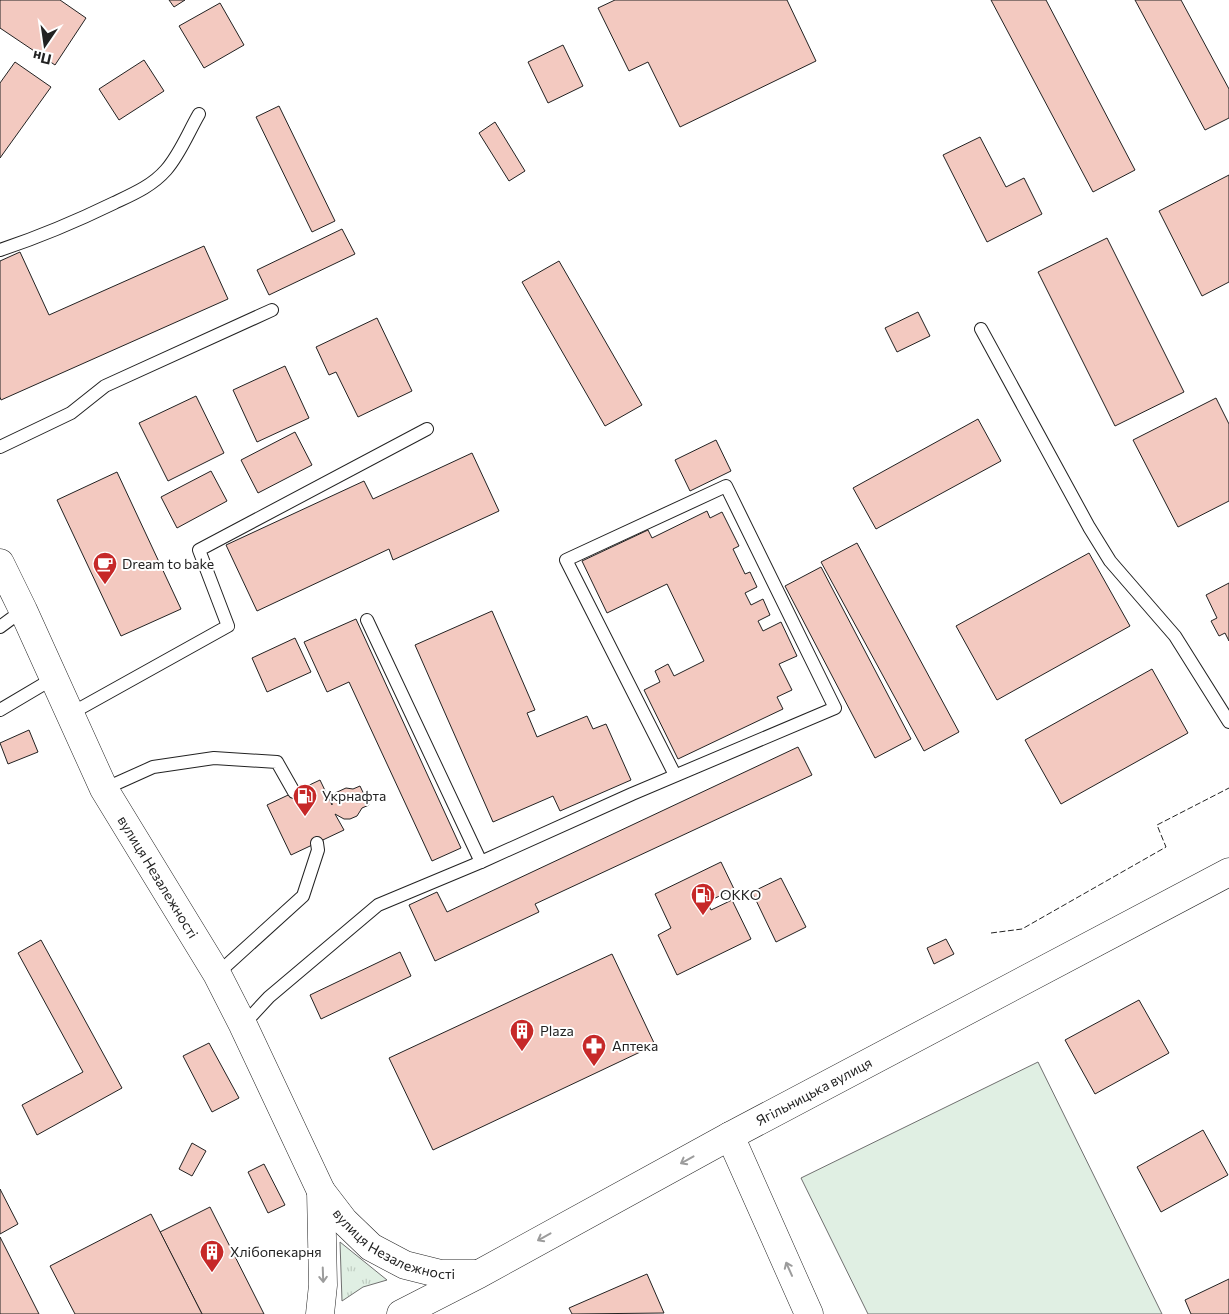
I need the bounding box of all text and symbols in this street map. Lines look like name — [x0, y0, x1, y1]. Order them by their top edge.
north arrow — [20, 20, 70, 70]
text: Пн — [31, 48, 53, 69]
cafe icon: Dream to bake — [92, 551, 118, 585]
place label: Dream to bake — [122, 555, 214, 572]
fuel station icon: Укрнафта — [292, 783, 318, 817]
place label: Укрнафта — [322, 787, 386, 804]
street label: вулиця Незалежності — [114, 812, 202, 941]
fuel station icon: ОККО — [690, 882, 716, 916]
place label: ОККО — [720, 886, 761, 903]
building icon: Plaza — [509, 1018, 535, 1052]
place label: Plaza — [540, 1022, 574, 1039]
pharmacy icon: Аптека — [581, 1033, 607, 1067]
place label: Аптека — [612, 1037, 658, 1054]
street label: Ягільницька вулиця — [753, 1053, 875, 1129]
one-way arrow — [680, 1155, 695, 1165]
street label: вулиця Незалежності — [330, 1205, 455, 1282]
one-way arrow — [538, 1233, 552, 1243]
building icon: Хлібопекарня — [199, 1239, 225, 1273]
place label: Хлібопекарня — [230, 1243, 322, 1260]
one-way arrow — [784, 1262, 793, 1277]
one-way arrow — [318, 1266, 328, 1282]

